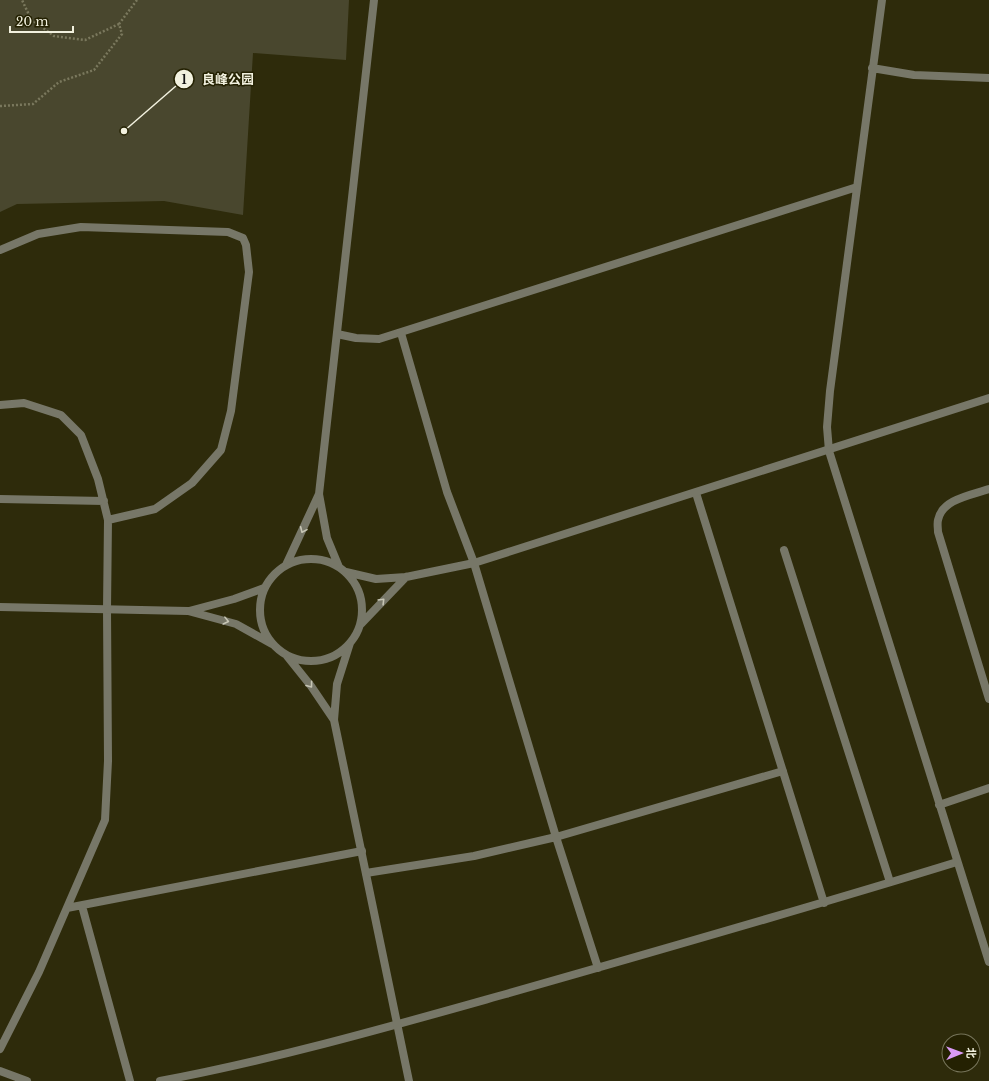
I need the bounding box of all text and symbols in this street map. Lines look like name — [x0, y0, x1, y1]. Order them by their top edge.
scale bar — [10, 8, 73, 34]
text: 20 m — [16, 14, 48, 29]
callout: 良峰公园 — [174, 67, 262, 92]
text: 良峰公园 — [202, 71, 254, 88]
text: 1 — [181, 72, 187, 87]
one-way arrow — [300, 525, 308, 533]
one-way arrow — [377, 599, 385, 606]
one-way arrow — [222, 616, 229, 625]
one-way arrow — [306, 681, 313, 688]
north arrow — [941, 1033, 981, 1073]
text: 北 — [964, 1047, 978, 1058]

